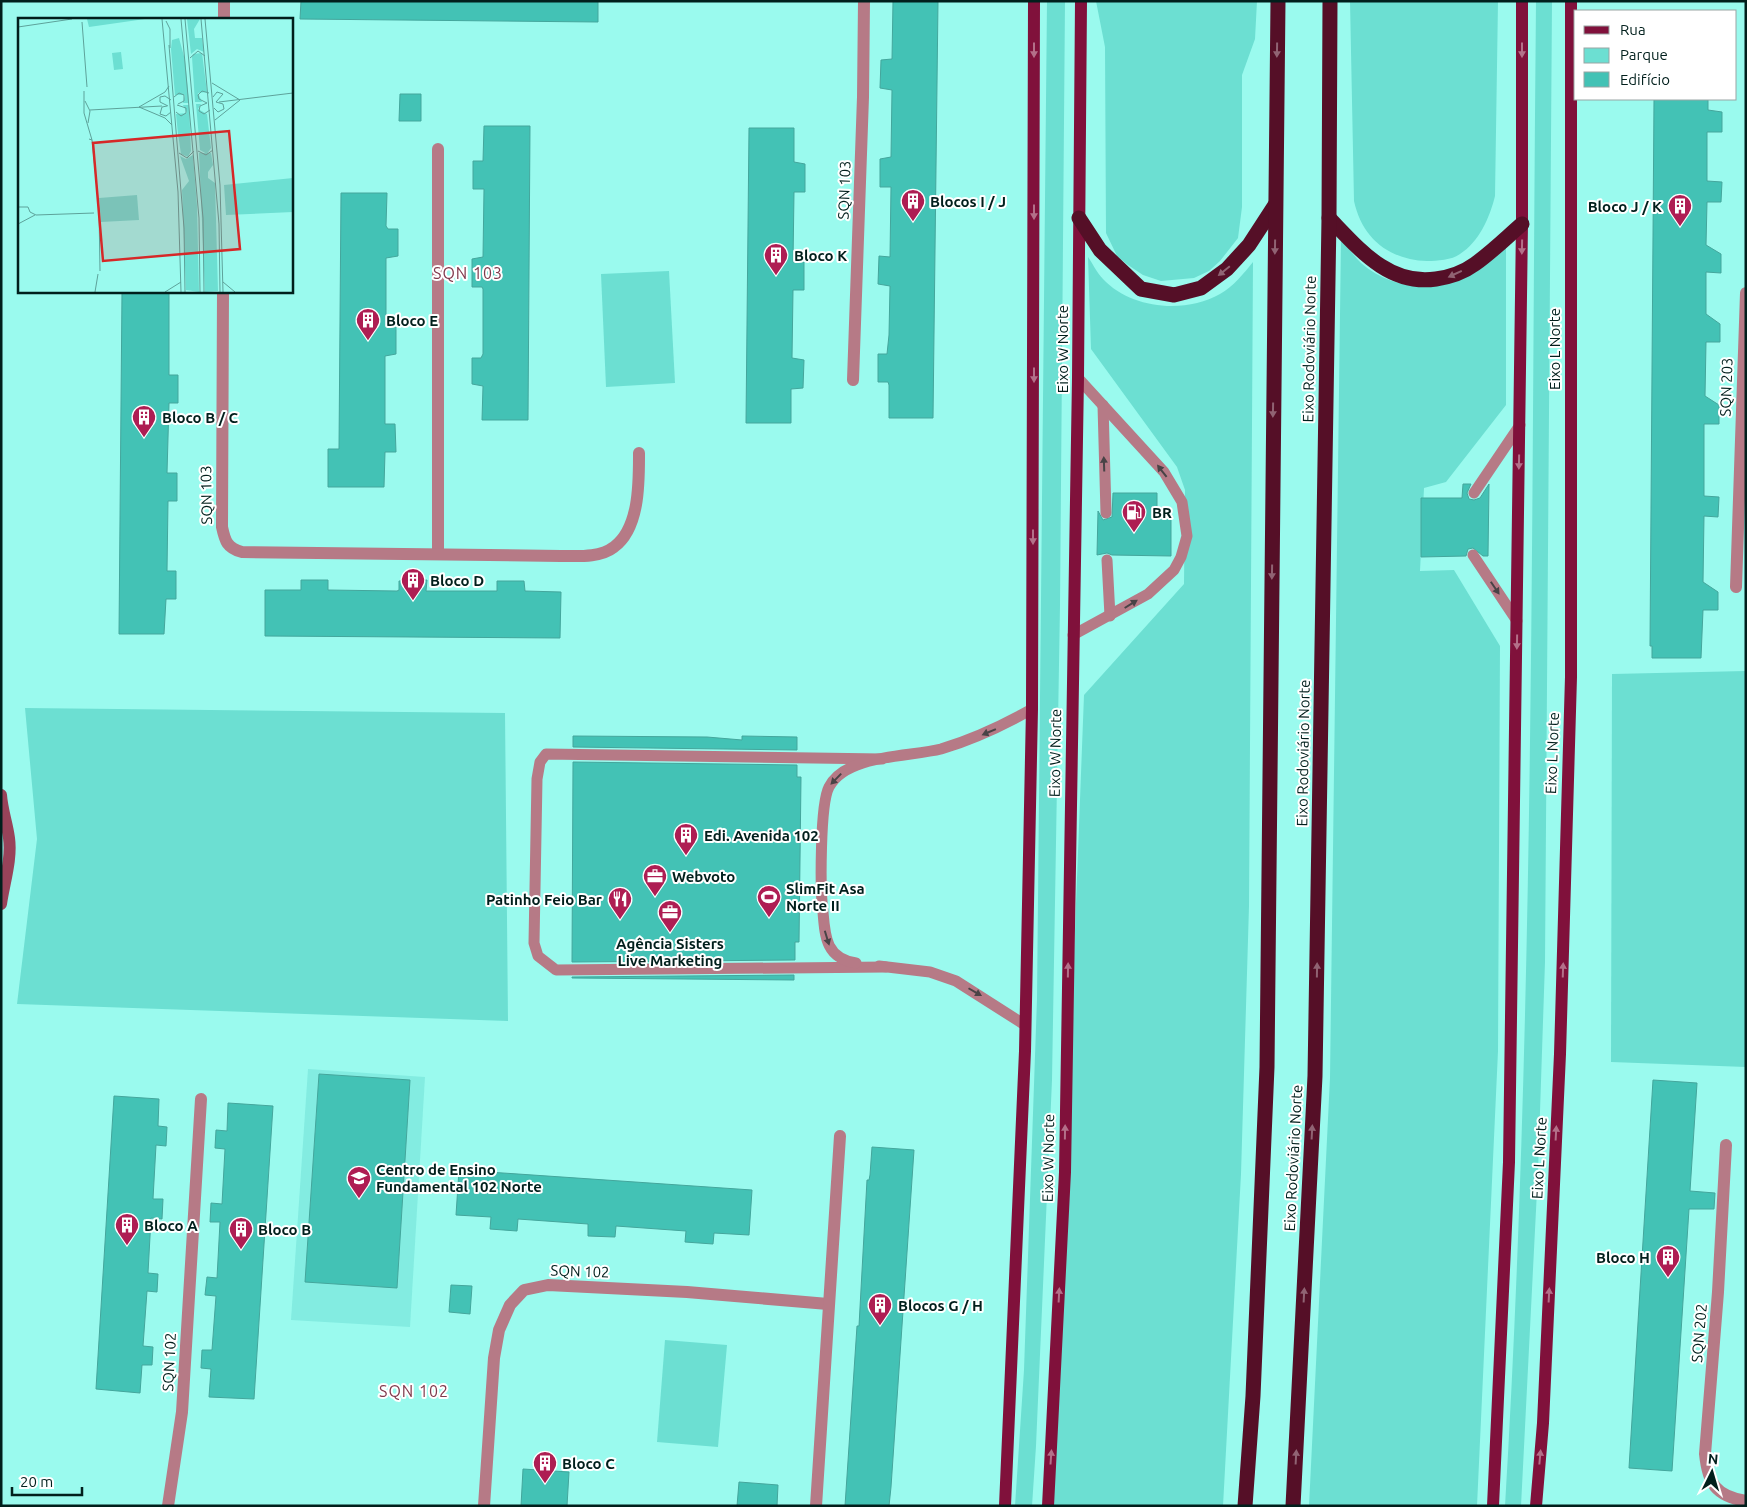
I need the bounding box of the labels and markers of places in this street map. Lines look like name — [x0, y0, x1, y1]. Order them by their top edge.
building icon: Blocos I / J — [900, 188, 926, 222]
place label: Blocos I / J — [930, 193, 1006, 210]
building icon: Bloco J / K — [1667, 193, 1693, 227]
place label: Bloco J / K — [1588, 198, 1662, 215]
building icon: Bloco K — [763, 242, 789, 276]
place label: Bloco K — [794, 247, 847, 264]
building icon: Bloco E — [355, 307, 381, 341]
place label: Bloco E — [386, 312, 438, 329]
building icon: Bloco B / C — [131, 404, 157, 438]
place label: Bloco B / C — [162, 409, 239, 426]
fuel station icon: BR — [1121, 499, 1147, 533]
place label: BR — [1152, 504, 1172, 521]
building icon: Bloco D — [400, 567, 426, 601]
place label: Bloco D — [430, 572, 484, 589]
building icon: Edi. Avenida 102 — [673, 822, 699, 856]
place label: Edi. Avenida 102 — [704, 827, 819, 844]
office icon: Webvoto — [642, 863, 668, 897]
place label: Webvoto — [672, 868, 735, 885]
place label: SlimFit Asa Norte II — [786, 880, 865, 914]
sports icon: SlimFit Asa Norte II — [756, 884, 782, 918]
restaurant icon: Patinho Feio Bar — [607, 886, 633, 920]
place label: Patinho Feio Bar — [486, 891, 603, 908]
office icon: Agência Sisters Live Marketing — [657, 899, 683, 933]
place label: Agência Sisters Live Marketing — [616, 935, 724, 969]
place label: Centro de Ensino Fundamental 102 Norte — [376, 1161, 542, 1195]
school or university icon: Centro de Ensino Fundamental 102 Norte — [346, 1165, 372, 1199]
building icon: Bloco A — [114, 1212, 140, 1246]
building icon: Bloco B — [228, 1216, 254, 1250]
place label: Bloco A — [144, 1217, 198, 1234]
place label: Bloco B — [258, 1221, 311, 1238]
building icon: Bloco H — [1655, 1244, 1681, 1278]
place label: Bloco H — [1596, 1249, 1650, 1266]
building icon: Blocos G / H — [867, 1292, 893, 1326]
place label: Blocos G / H — [898, 1297, 983, 1314]
building icon: Bloco C — [532, 1450, 558, 1484]
place label: Bloco C — [562, 1455, 615, 1472]

